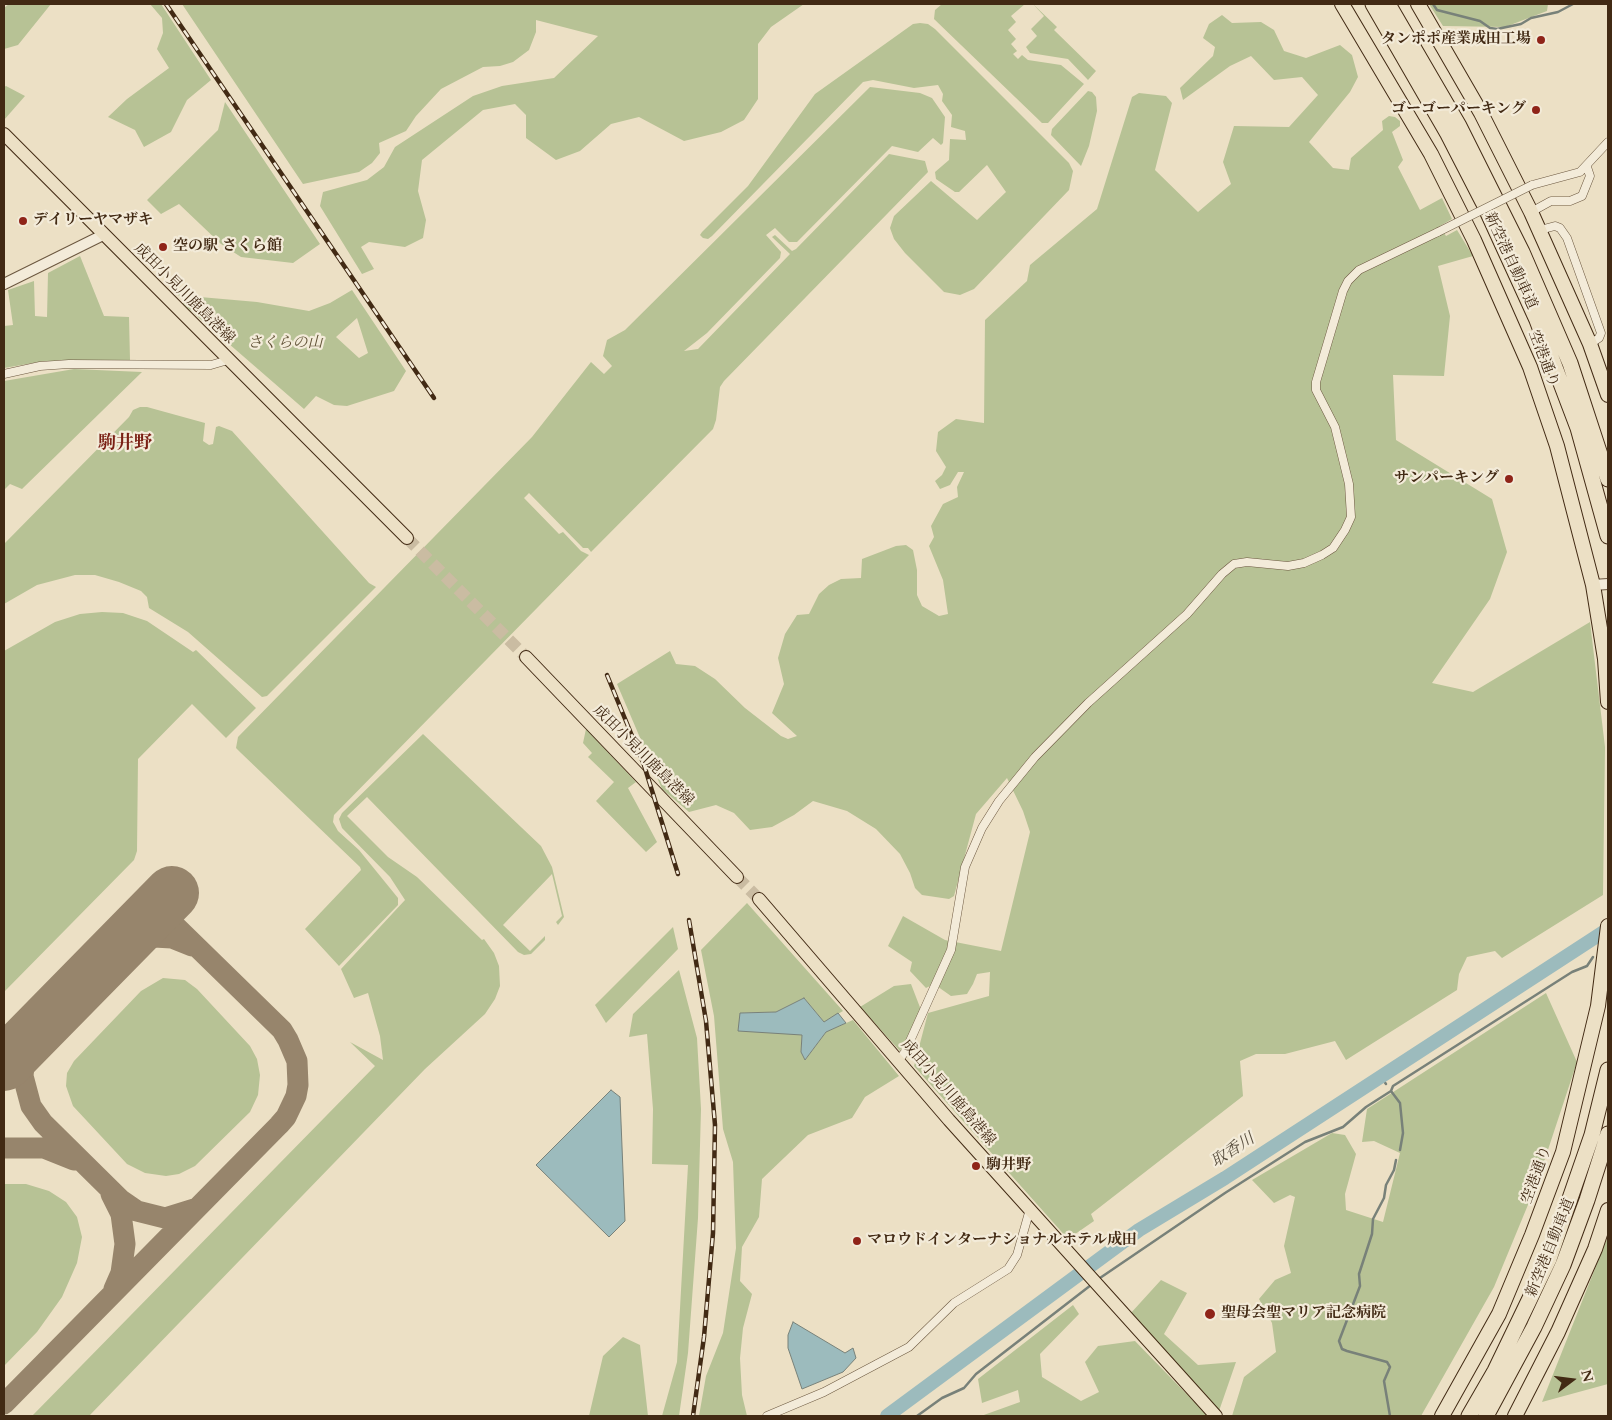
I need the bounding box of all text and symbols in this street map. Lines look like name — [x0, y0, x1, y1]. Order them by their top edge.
place label: タンポポ産業成田工場 — [1381, 31, 1531, 49]
marker: タンポポ産業成田工場 — [1535, 34, 1547, 46]
place label: ゴーゴーパーキング — [1391, 101, 1526, 119]
marker: ゴーゴーパーキング — [1530, 104, 1542, 116]
street label: 新空港自動車道 — [1480, 210, 1540, 312]
place label: デイリーヤマザキ — [33, 212, 153, 230]
marker: デイリーヤマザキ — [17, 215, 29, 227]
place label: 空の駅 さくら館 — [173, 238, 282, 256]
street label: 成田小見川鹿島港線 — [130, 240, 238, 348]
marker: 空の駅 さくら館 — [157, 241, 169, 253]
street label: 空港通り — [1524, 328, 1562, 390]
park label: さくらの山 — [248, 335, 322, 353]
district label: 駒井野 — [98, 433, 152, 455]
place label: サンパーキング — [1394, 470, 1499, 488]
marker: サンパーキング — [1503, 473, 1515, 485]
street label: 成田小見川鹿島港線 — [589, 702, 697, 810]
street label: 成田小見川鹿島港線 — [897, 1036, 999, 1150]
water label: 取香川 — [1208, 1130, 1258, 1172]
street label: 空港通り — [1518, 1144, 1556, 1206]
place label: 駒井野 — [986, 1157, 1031, 1175]
marker: 駒井野 — [970, 1160, 982, 1172]
street label: 新空港自動車道 — [1523, 1196, 1579, 1300]
place label: マロウドインターナショナルホテル成田 — [867, 1232, 1137, 1250]
marker: マロウドインターナショナルホテル成田 — [851, 1235, 863, 1247]
place label: 聖母会聖マリア記念病院 — [1221, 1305, 1386, 1323]
marker: 聖母会聖マリア記念病院 — [1203, 1307, 1217, 1321]
north arrow — [1547, 1355, 1597, 1405]
text: N — [1576, 1368, 1598, 1384]

